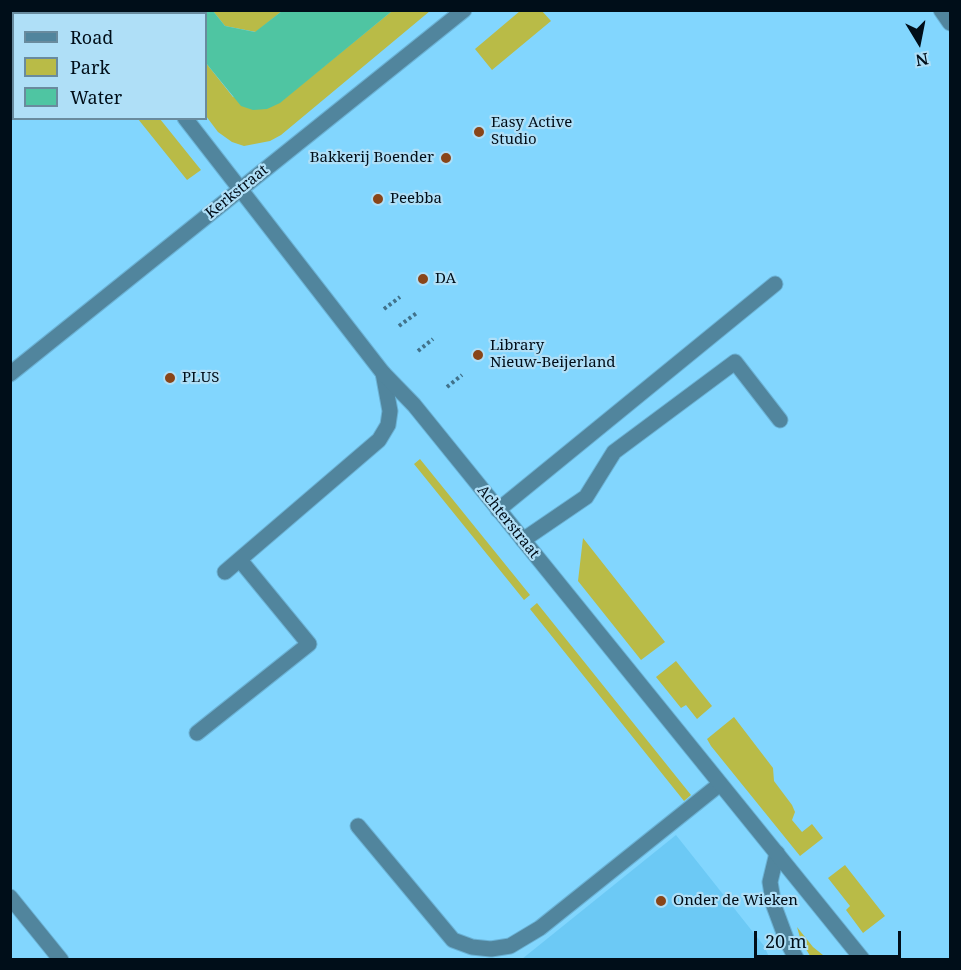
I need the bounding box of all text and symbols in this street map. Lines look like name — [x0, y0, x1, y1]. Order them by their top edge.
legend — [12, 12, 207, 120]
north arrow — [889, 12, 949, 72]
text: Road — [70, 25, 113, 49]
text: N — [914, 48, 930, 72]
text: Park — [70, 55, 110, 79]
text: Water — [70, 85, 122, 109]
place label: Easy Active Studio — [491, 114, 572, 149]
marker: Easy Active Studio — [472, 125, 486, 139]
place label: Bakkerij Boender — [310, 149, 434, 167]
marker: Bakkerij Boender — [439, 151, 453, 165]
street label: Kerkstraat — [202, 161, 272, 223]
place label: Peebba — [390, 190, 442, 208]
marker: Peebba — [371, 192, 385, 206]
place label: DA — [435, 270, 456, 288]
marker: DA — [416, 272, 430, 286]
place label: Library Nieuw-Beijerland — [490, 337, 616, 372]
marker: Library Nieuw-Beijerland — [471, 348, 485, 362]
place label: PLUS — [182, 369, 219, 387]
marker: PLUS — [163, 371, 177, 385]
street label: Achterstraat — [473, 482, 543, 562]
place label: Onder de Wieken — [673, 892, 798, 910]
marker: Onder de Wieken — [654, 894, 668, 908]
scale bar — [757, 919, 904, 957]
text: 20 m — [765, 929, 807, 953]

